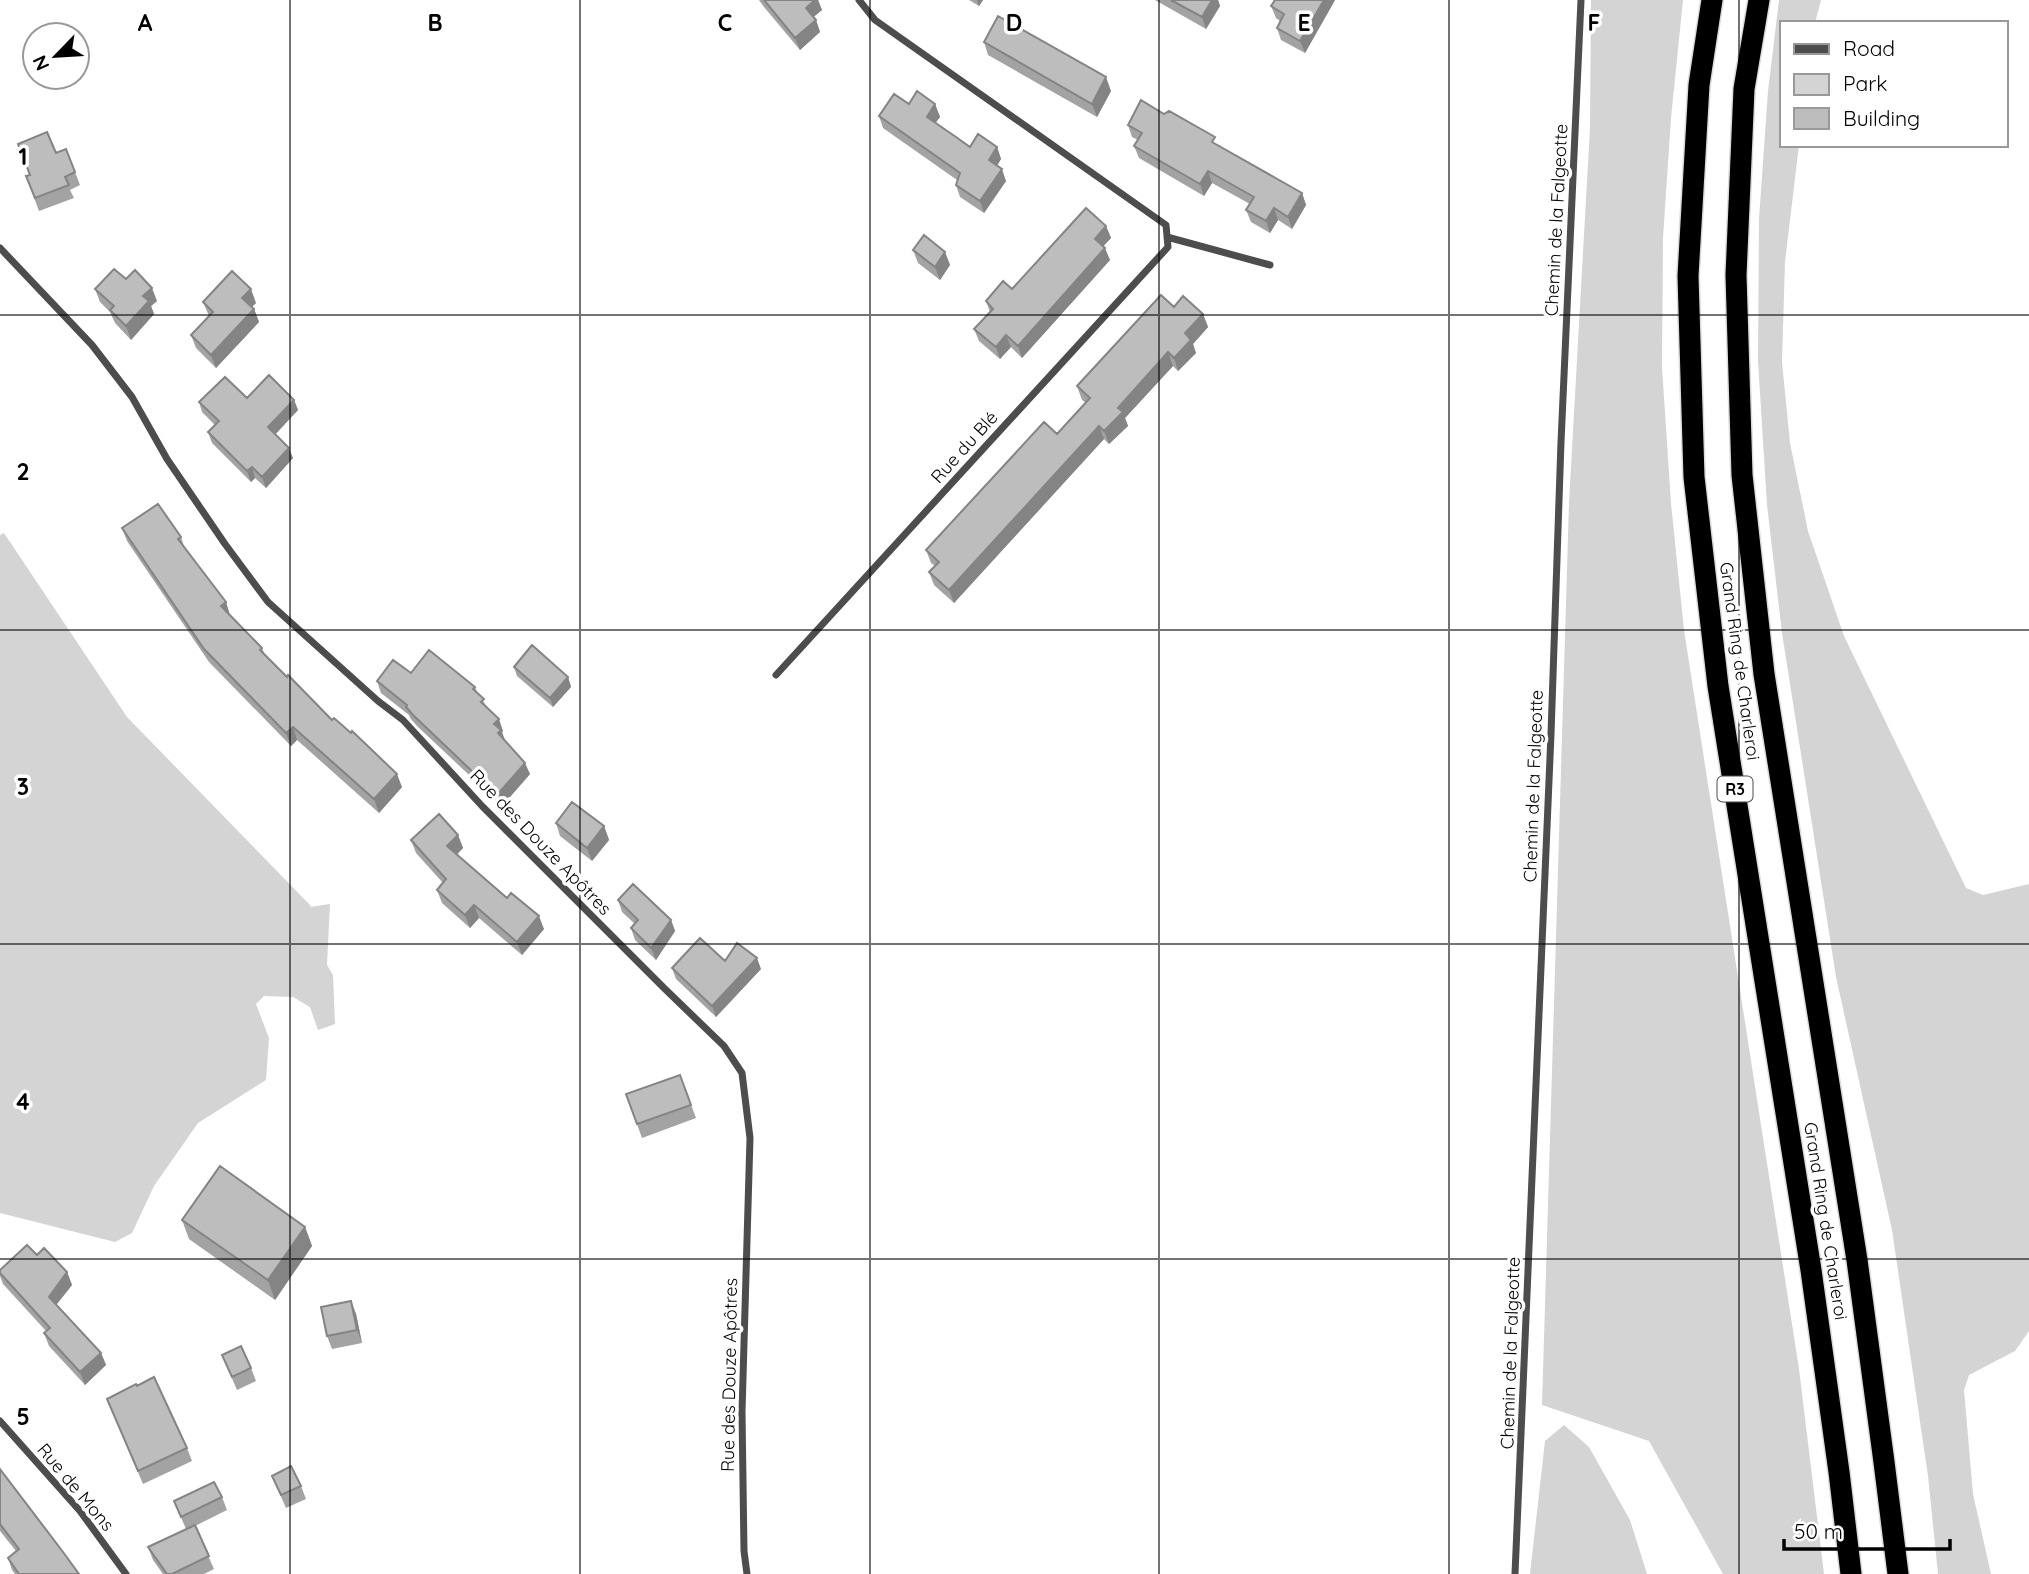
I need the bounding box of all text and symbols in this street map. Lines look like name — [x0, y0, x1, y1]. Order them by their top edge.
text: A — [138, 8, 153, 37]
text: B — [427, 8, 443, 37]
text: C — [718, 8, 732, 37]
text: D — [1006, 8, 1022, 37]
text: E — [1297, 8, 1311, 37]
text: F — [1588, 8, 1600, 37]
north arrow — [21, 21, 91, 91]
legend — [1780, 21, 2008, 147]
text: Road — [1843, 35, 1895, 61]
text: N — [27, 52, 54, 75]
text: Park — [1843, 70, 1887, 96]
text: Building — [1843, 105, 1920, 131]
street label: Chemin de la Falgeotte — [1539, 123, 1573, 317]
text: 1 — [19, 142, 27, 171]
street label: Rue du Blé — [926, 406, 1002, 488]
text: 2 — [16, 457, 30, 486]
street label: Grand Ring de Charleroi — [1715, 560, 1765, 762]
street label: Chemin de la Falgeotte — [1518, 689, 1548, 883]
street label: Rue des Douze Apôtres — [465, 764, 617, 920]
text: 3 — [17, 772, 29, 801]
road number: R3 — [1718, 776, 1752, 802]
text: 4 — [16, 1087, 30, 1116]
street label: Grand Ring de Charleroi — [1799, 1120, 1853, 1322]
street label: Chemin de la Falgeotte — [1495, 1256, 1525, 1450]
street label: Rue des Douze Apôtres — [716, 1278, 742, 1472]
text: 5 — [16, 1402, 30, 1431]
street label: Rue de Mons — [33, 1438, 119, 1536]
scale bar — [1784, 1508, 1950, 1552]
text: 50 m — [1794, 1518, 1843, 1544]

